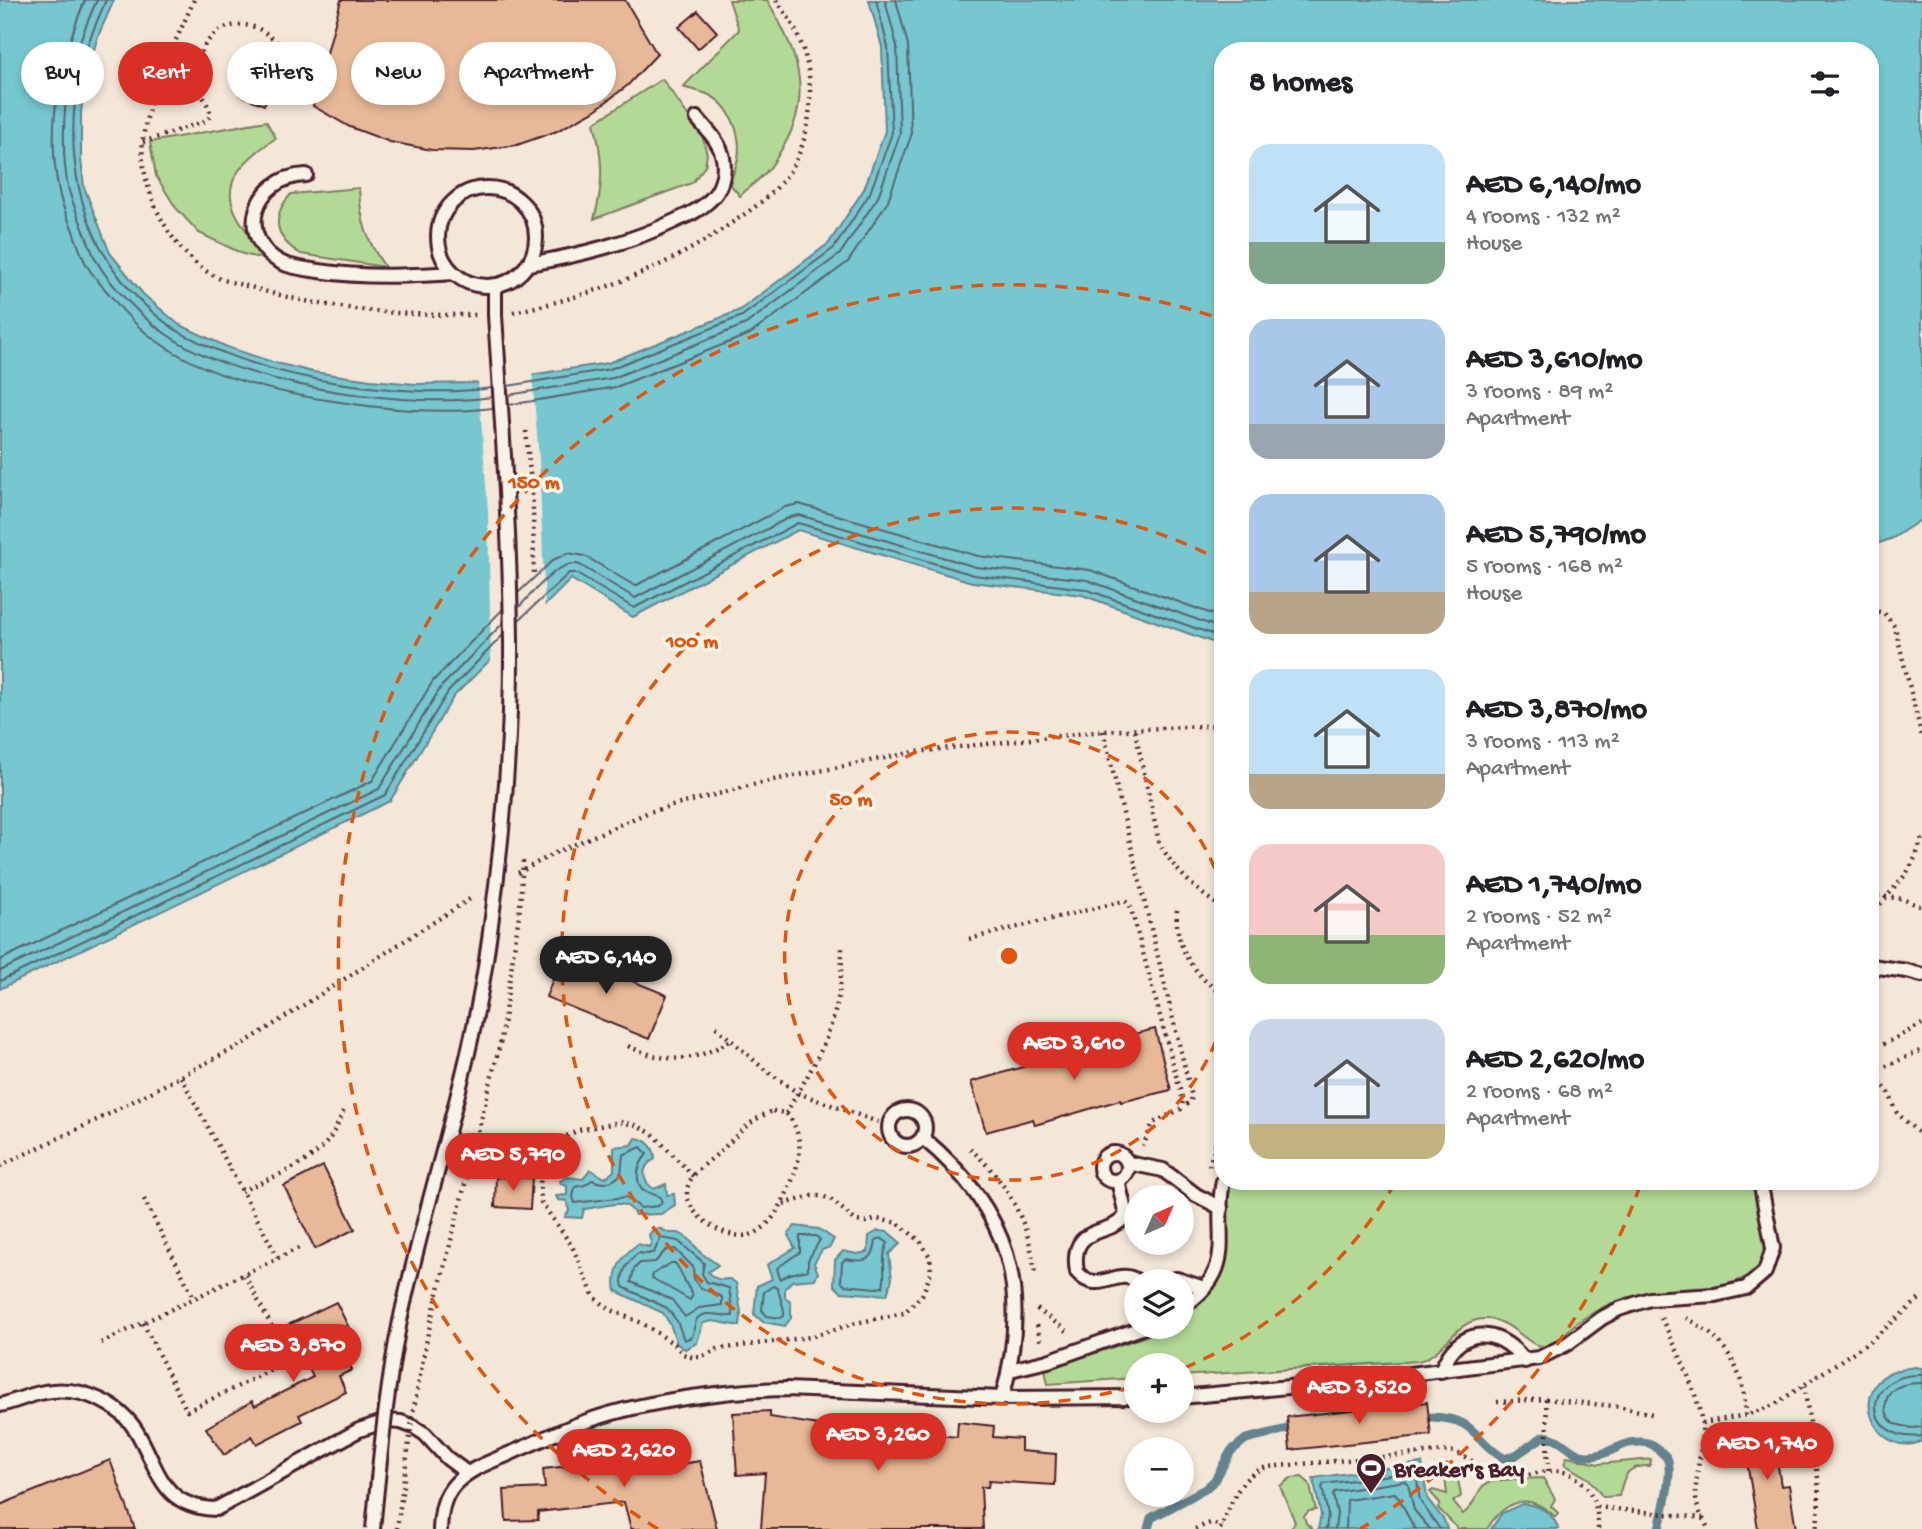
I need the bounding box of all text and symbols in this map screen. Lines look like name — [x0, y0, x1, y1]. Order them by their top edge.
chip: Buy — [21, 42, 104, 105]
chip: Rent — [118, 42, 213, 105]
chip: Filters — [227, 42, 337, 105]
chip: New — [351, 42, 445, 105]
chip: Apartment — [459, 42, 616, 105]
icon: filters — [1806, 65, 1844, 103]
text: 8 homes — [1249, 67, 1352, 102]
text: AED 6,140/mo — [1466, 169, 1641, 204]
icon: home — [1305, 172, 1389, 256]
text: 4 rooms · 132 m² — [1466, 204, 1621, 231]
text: House — [1466, 231, 1522, 258]
text: AED 3,610/mo — [1466, 344, 1642, 379]
icon: home — [1305, 347, 1389, 431]
text: 3 rooms · 89 m² — [1466, 379, 1613, 406]
text: Apartment — [1466, 406, 1570, 433]
text: 150 m — [507, 472, 560, 497]
text: AED 5,790/mo — [1466, 519, 1646, 554]
icon: home — [1305, 522, 1389, 606]
text: 5 rooms · 168 m² — [1466, 554, 1623, 581]
text: House — [1466, 581, 1522, 608]
text: 100 m — [665, 631, 718, 656]
text: AED 3,870/mo — [1466, 694, 1647, 729]
icon: home — [1305, 697, 1389, 781]
text: 3 rooms · 113 m² — [1466, 729, 1620, 756]
text: Apartment — [1466, 756, 1570, 783]
text: 50 m — [830, 789, 873, 814]
text: AED 1,740/mo — [1466, 869, 1642, 904]
icon: home — [1305, 872, 1389, 956]
text: 2 rooms · 52 m² — [1466, 904, 1612, 931]
text: Apartment — [1466, 931, 1570, 958]
pin: AED 6,140 — [526, 936, 686, 996]
centre of rings — [997, 944, 1021, 968]
text: AED 6,140 — [556, 945, 656, 972]
pin: AED 3,610 — [994, 1023, 1154, 1082]
text: AED 3,610 — [1023, 1031, 1125, 1058]
text: AED 2,620/mo — [1466, 1044, 1644, 1079]
icon: home — [1305, 1047, 1389, 1131]
text: 2 rooms · 68 m² — [1466, 1079, 1613, 1106]
text: Apartment — [1466, 1106, 1570, 1133]
pin: AED 5,790 — [433, 1134, 593, 1193]
text: AED 5,790 — [461, 1142, 565, 1169]
north arrow — [1124, 1185, 1194, 1255]
map controls — [1124, 1185, 1194, 1507]
button: layers — [1124, 1269, 1194, 1339]
pin: AED 3,870 — [213, 1324, 373, 1384]
text: AED 3,870 — [240, 1333, 346, 1360]
button: + — [1124, 1353, 1194, 1423]
pin: AED 3,520 — [1279, 1366, 1439, 1426]
text: AED 3,520 — [1307, 1375, 1411, 1402]
pin: AED 3,260 — [798, 1414, 958, 1473]
text: AED 3,260 — [826, 1422, 930, 1449]
pin: AED 1,740 — [1687, 1422, 1847, 1482]
pin: AED 2,620 — [544, 1430, 704, 1489]
text: AED 1,740 — [1717, 1431, 1817, 1458]
button: − — [1124, 1437, 1194, 1507]
text: AED 2,620 — [573, 1438, 675, 1465]
sports icon: Breaker's Bay — [1354, 1451, 1388, 1495]
place label: Breaker's Bay — [1393, 1458, 1525, 1485]

